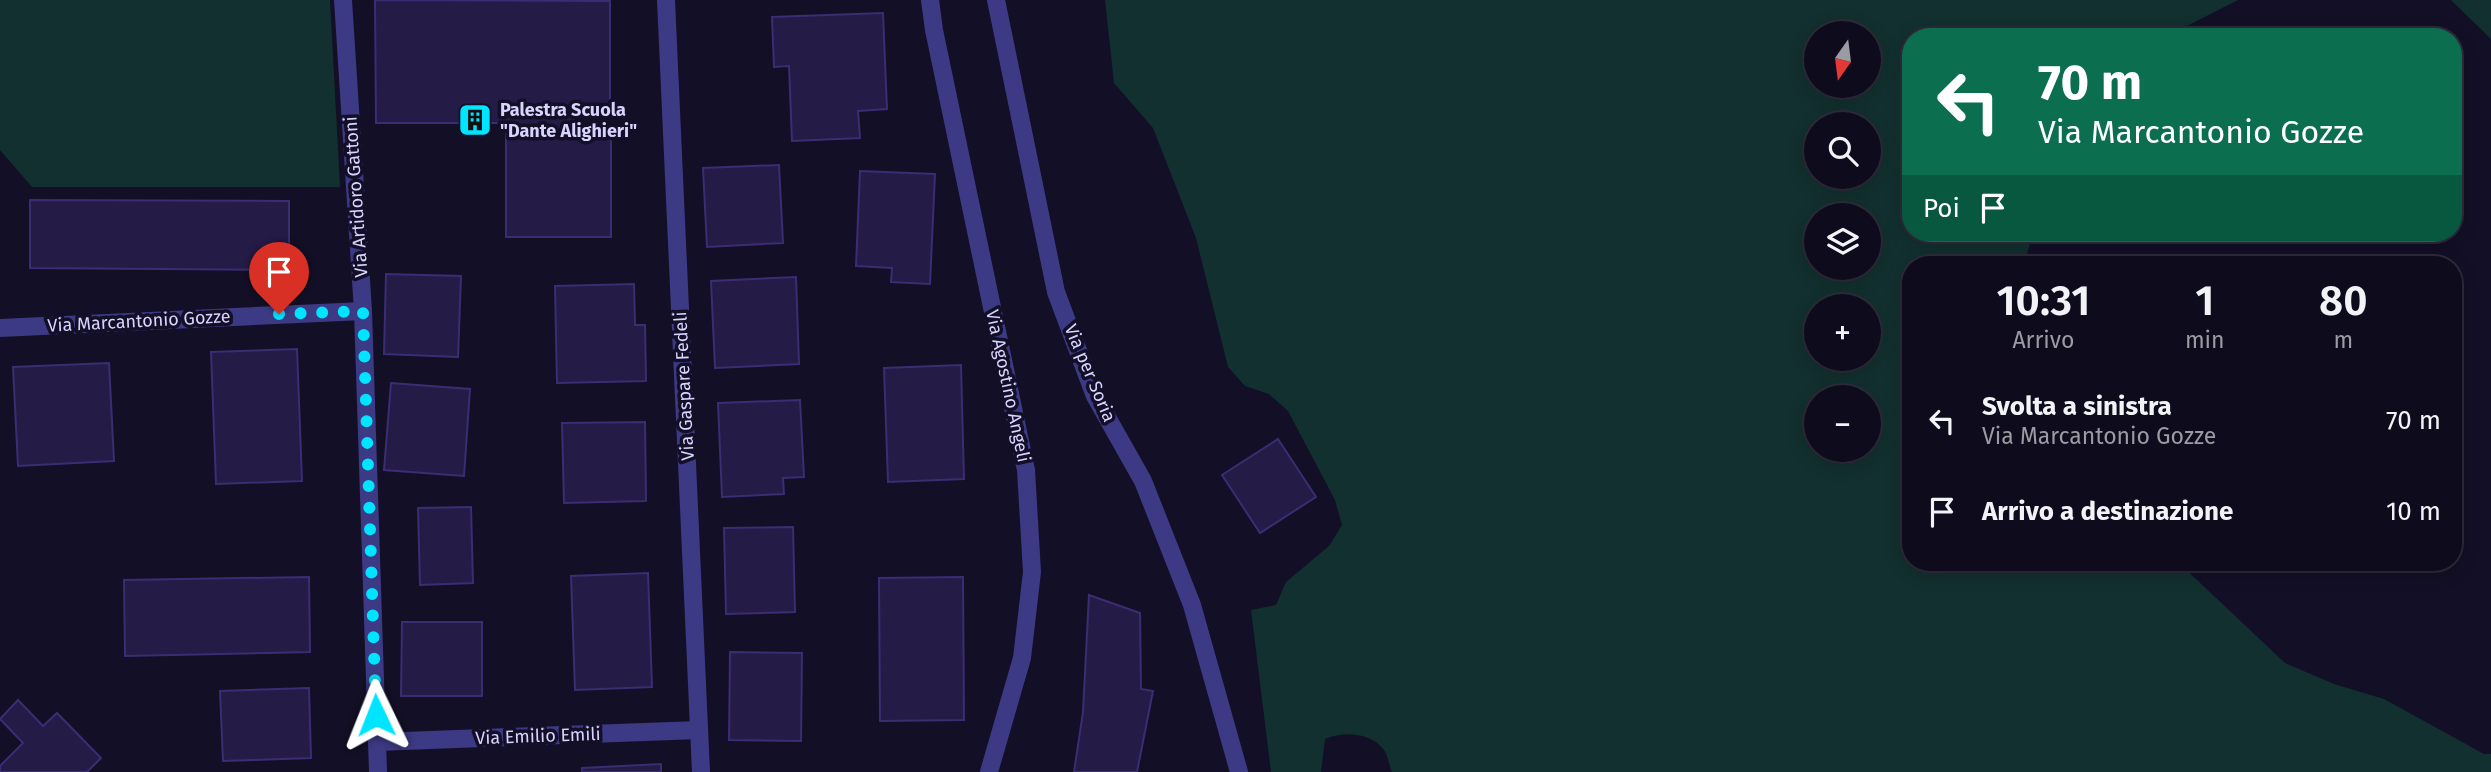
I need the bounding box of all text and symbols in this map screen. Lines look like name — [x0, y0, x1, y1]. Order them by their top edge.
north arrow — [1804, 21, 1881, 98]
map controls — [1804, 21, 1881, 462]
text: 70 m — [2038, 53, 2142, 112]
icon: left — [1923, 56, 2014, 147]
place label: Palestra Scuola "Dante Alighieri" — [500, 99, 637, 142]
building icon: Palestra Scuola "Dante Alighieri" — [456, 101, 494, 139]
button: search — [1804, 112, 1881, 189]
text: Via Marcantonio Gozze — [2038, 113, 2364, 151]
street label: Via Artidoro Gattoni — [339, 116, 373, 278]
icon: arrive — [1974, 189, 2012, 227]
text: Poi — [1923, 193, 1960, 224]
button: layers — [1804, 203, 1881, 280]
pin — [249, 242, 309, 314]
icon: arrive — [260, 253, 298, 291]
text: 10:31 — [1996, 276, 2090, 326]
text: 1 — [2195, 276, 2214, 326]
text: 80 — [2319, 276, 2368, 326]
button: + — [1804, 294, 1881, 371]
street label: Via Marcantonio Gozze — [47, 305, 231, 337]
street label: Via Agostino Angeli — [981, 308, 1035, 464]
street label: Via Gaspare Fedeli — [669, 311, 699, 461]
street label: Via per Soria — [1060, 321, 1120, 425]
text: Arrivo — [2012, 326, 2074, 354]
text: min — [2185, 326, 2225, 354]
text: m — [2333, 326, 2353, 354]
button: − — [1804, 385, 1881, 462]
text: Svolta a sinistra — [1982, 391, 2172, 422]
icon: left — [1923, 402, 1961, 440]
text: 70 m — [2386, 405, 2441, 436]
text: Via Marcantonio Gozze — [1982, 422, 2216, 450]
icon: arrive — [1923, 493, 1961, 531]
text: Arrivo a destinazione — [1982, 496, 2233, 527]
text: 10 m — [2386, 496, 2441, 527]
position arrow — [339, 678, 413, 752]
street label: Via Emilio Emili — [475, 723, 601, 749]

